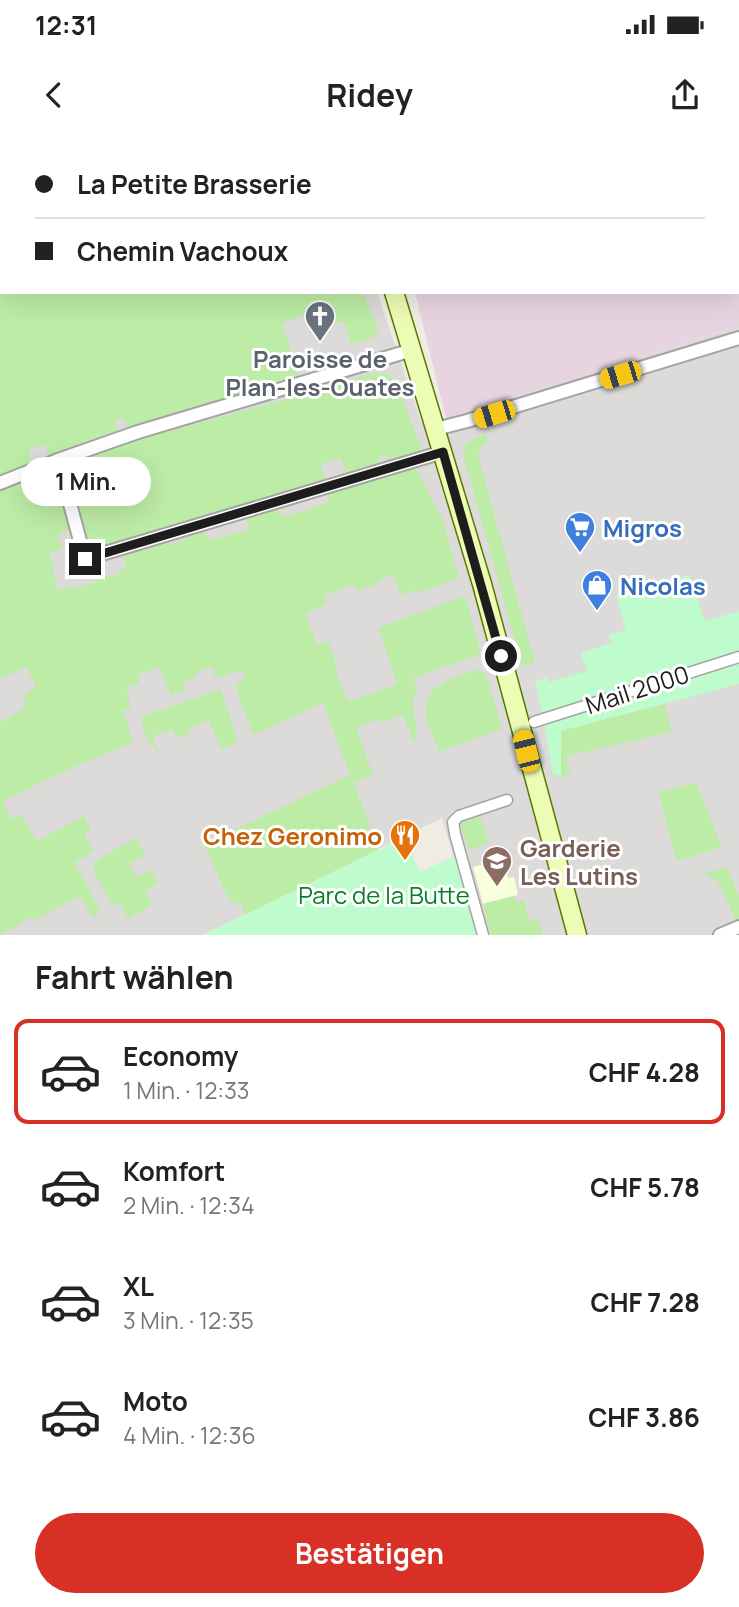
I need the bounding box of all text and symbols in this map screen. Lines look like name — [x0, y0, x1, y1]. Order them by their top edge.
text: 12:31 — [35, 7, 97, 43]
text: Ridey — [326, 73, 413, 117]
icon: back — [35, 76, 73, 114]
icon: share — [666, 76, 704, 114]
text: La Petite Brasserie — [77, 166, 312, 202]
text: Chemin Vachoux — [77, 233, 288, 269]
church icon: Paroisse de Plan-les-Ouates — [303, 299, 337, 343]
place label: Paroisse de Plan-les-Ouates — [225, 342, 415, 403]
car — [597, 359, 644, 391]
car — [471, 398, 518, 430]
callout: 1 Min. — [20, 458, 150, 506]
text: 1 Min. — [55, 465, 117, 497]
supermarket icon: Migros — [563, 510, 597, 554]
place label: Migros — [603, 511, 682, 544]
route end — [69, 543, 101, 575]
shop icon: Nicolas — [580, 568, 614, 612]
place label: Nicolas — [620, 569, 706, 602]
route start — [485, 640, 517, 672]
street label: Mail 2000 — [581, 657, 693, 721]
car — [511, 728, 542, 774]
restaurant icon: Chez Geronimo — [388, 818, 422, 862]
place label: Chez Geronimo — [203, 819, 382, 852]
place label: Garderie Les Lutins — [520, 831, 638, 892]
school or university icon: Garderie Les Lutins — [480, 844, 514, 888]
park label: Parc de la Butte — [298, 878, 470, 911]
text: Fahrt wählen — [35, 955, 234, 999]
text: Economy — [123, 1038, 238, 1074]
icon: car — [39, 1040, 102, 1103]
text: CHF 4.28 — [589, 1054, 700, 1090]
text: 1 Min. · 12:33 — [123, 1074, 250, 1106]
text: Komfort — [123, 1153, 225, 1189]
icon: car — [39, 1155, 102, 1218]
text: CHF 5.78 — [590, 1169, 700, 1205]
text: 2 Min. · 12:34 — [123, 1189, 255, 1221]
text: XL — [123, 1268, 154, 1304]
icon: car — [39, 1270, 102, 1333]
text: CHF 7.28 — [590, 1284, 700, 1320]
text: 3 Min. · 12:35 — [123, 1304, 254, 1336]
text: Moto — [123, 1383, 188, 1419]
icon: car — [39, 1385, 102, 1448]
text: CHF 3.86 — [588, 1399, 700, 1435]
text: 4 Min. · 12:36 — [123, 1419, 256, 1451]
button: Bestätigen — [35, 1513, 704, 1593]

